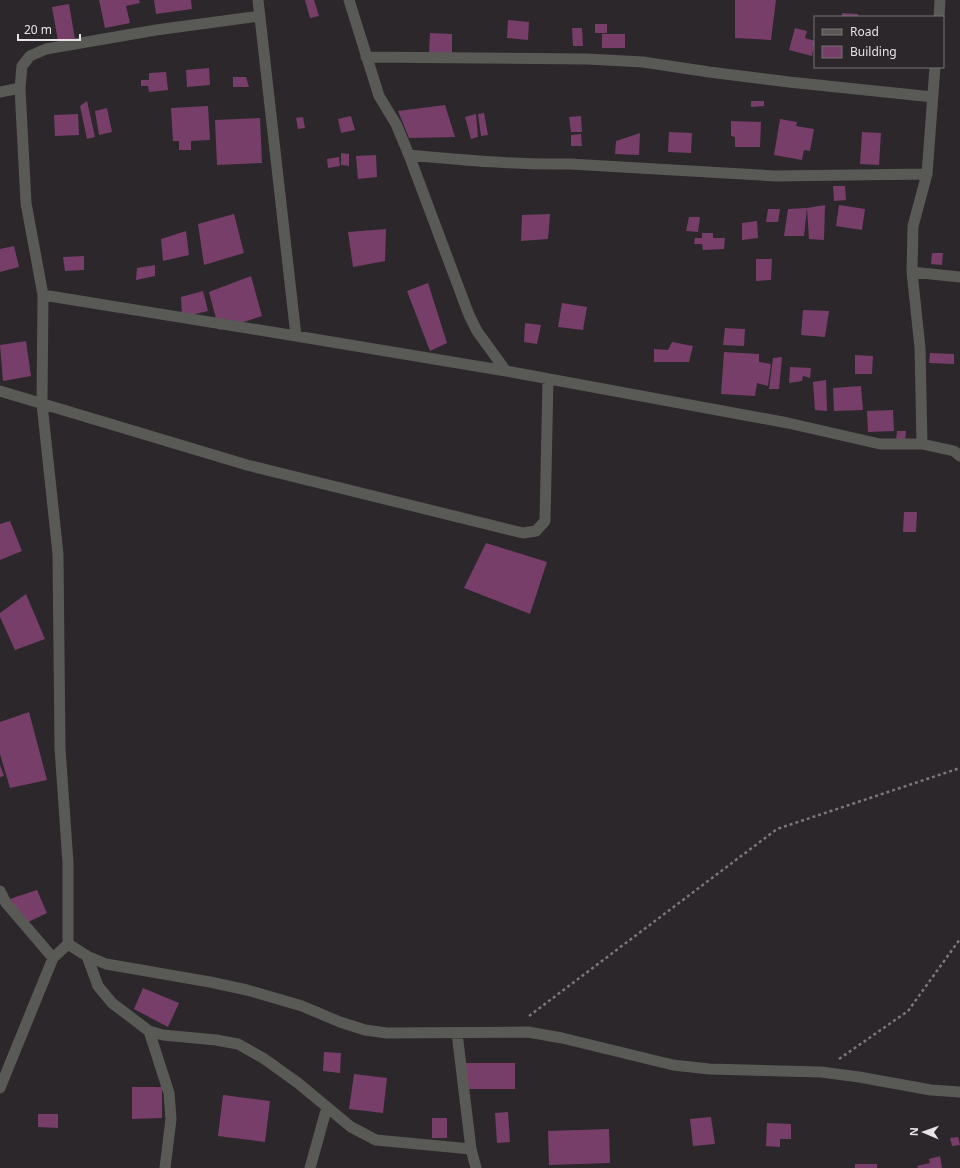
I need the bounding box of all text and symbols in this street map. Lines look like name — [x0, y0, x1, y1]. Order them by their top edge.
scale bar — [18, 16, 80, 42]
legend — [814, 16, 944, 68]
text: 20 m — [24, 21, 52, 38]
text: Road — [850, 23, 879, 40]
text: Building — [850, 43, 897, 60]
north arrow — [904, 1112, 944, 1152]
text: N — [906, 1127, 921, 1136]

